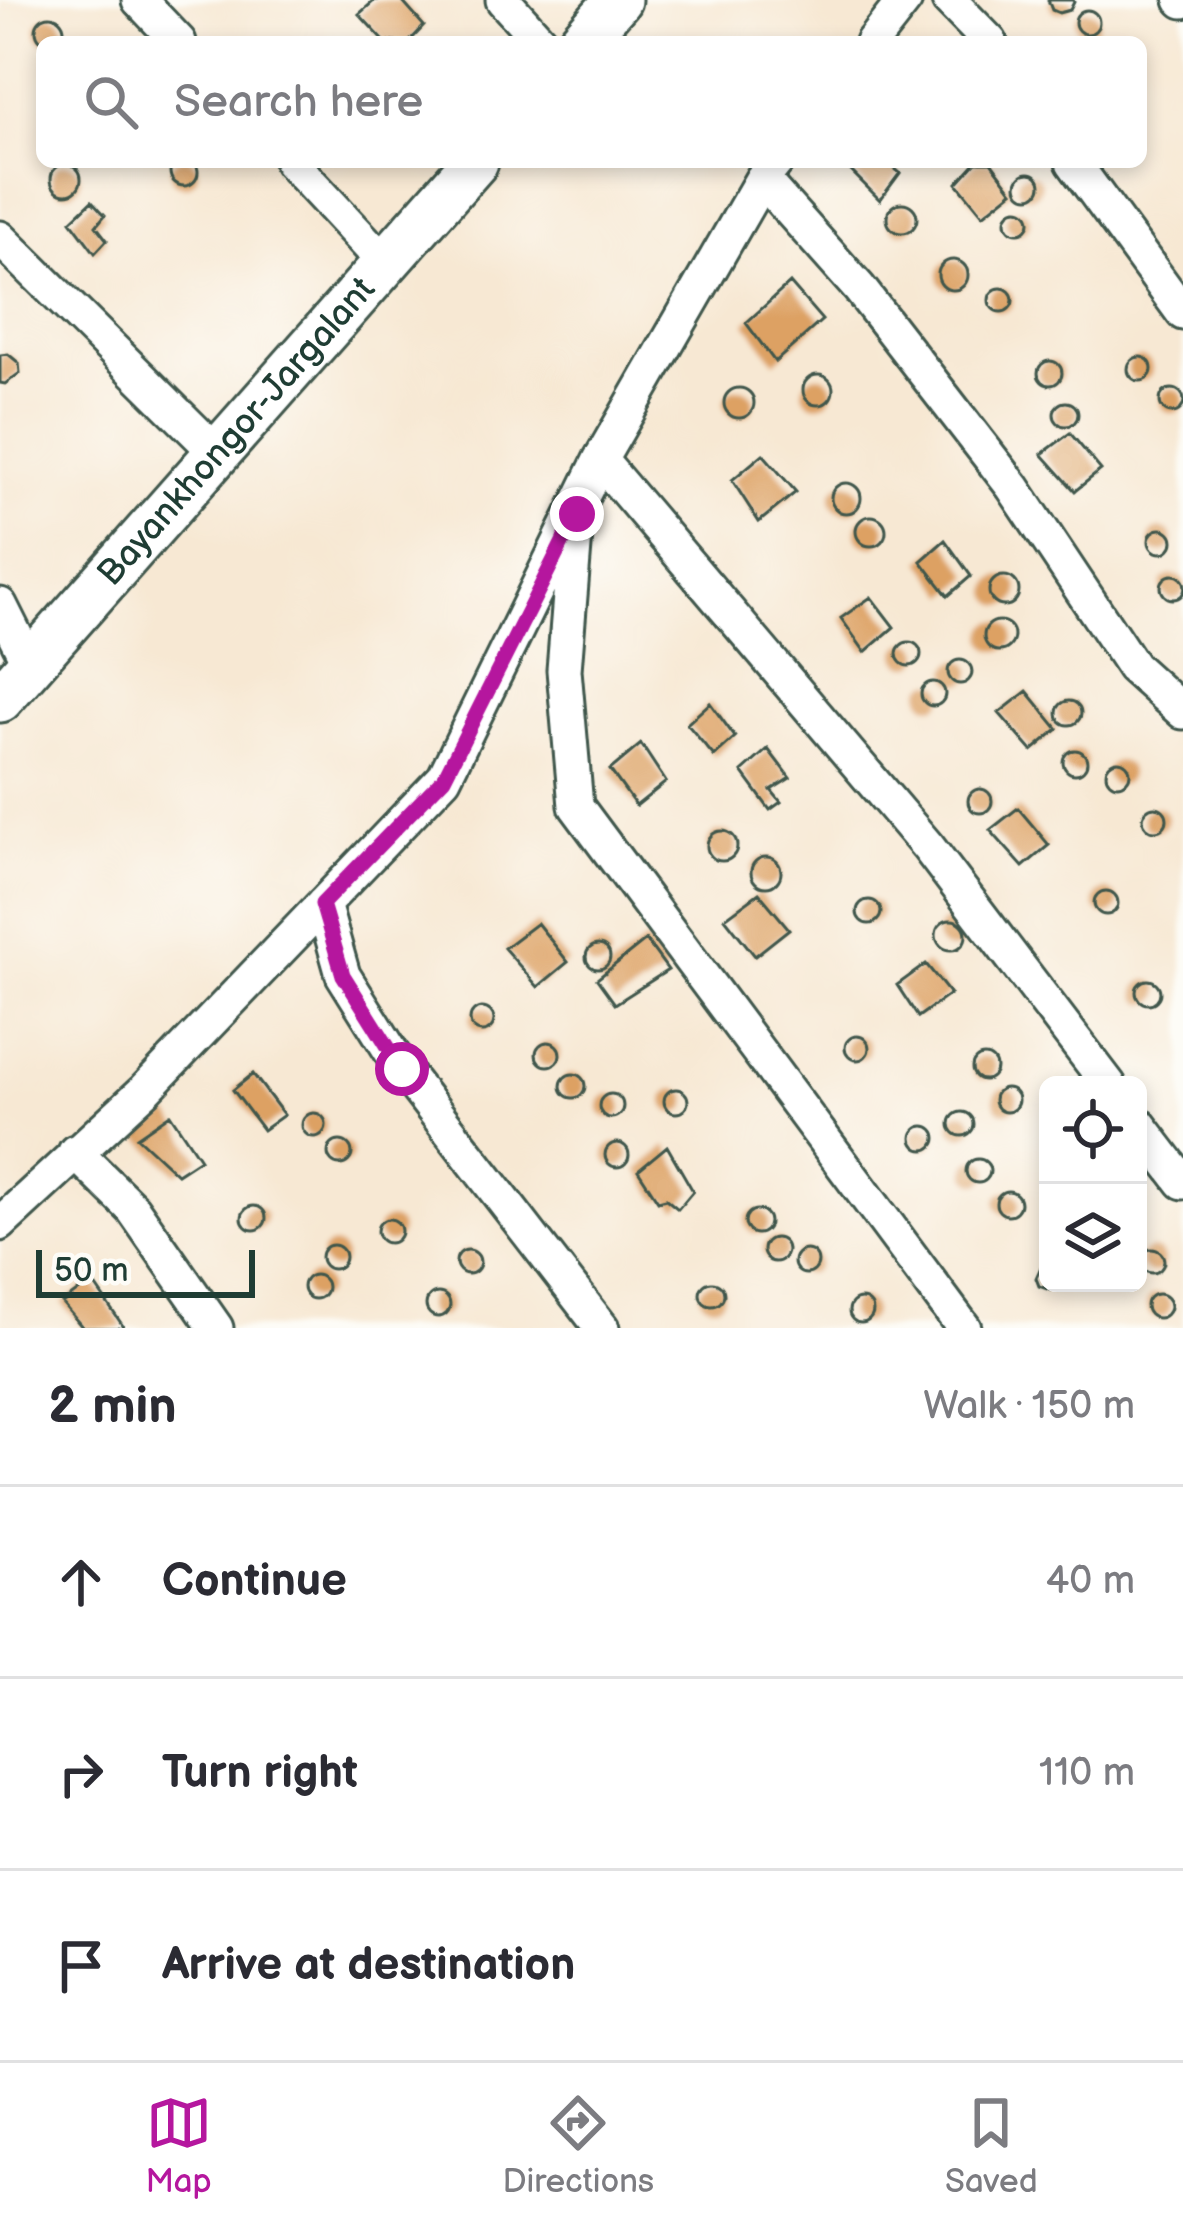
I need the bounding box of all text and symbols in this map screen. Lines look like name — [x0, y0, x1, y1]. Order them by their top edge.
search box — [36, 36, 1147, 168]
icon: search — [78, 69, 144, 135]
text: Search here — [174, 75, 423, 130]
street label: Bayankhongor-Jargalant — [89, 269, 384, 595]
route end — [550, 487, 604, 541]
route start — [375, 1042, 429, 1096]
map controls — [1039, 1076, 1147, 1292]
button: locate — [1039, 1076, 1147, 1184]
button: layers — [1039, 1184, 1147, 1292]
scale bar — [36, 1244, 255, 1297]
text: 50 m — [54, 1251, 129, 1291]
text: 2 min — [48, 1376, 177, 1437]
text: Walk · 150 m — [923, 1383, 1135, 1430]
icon: ahead — [48, 1549, 114, 1615]
text: Continue — [162, 1554, 347, 1609]
text: 40 m — [1045, 1558, 1135, 1605]
icon: right — [48, 1741, 114, 1807]
text: Turn right — [162, 1746, 358, 1801]
text: 110 m — [1039, 1750, 1135, 1797]
icon: arrive — [48, 1933, 114, 1999]
text: Arrive at destination — [162, 1938, 575, 1993]
tab: Map — [145, 2090, 212, 2202]
tab: Directions — [502, 2090, 654, 2202]
tab: Saved — [945, 2090, 1038, 2202]

